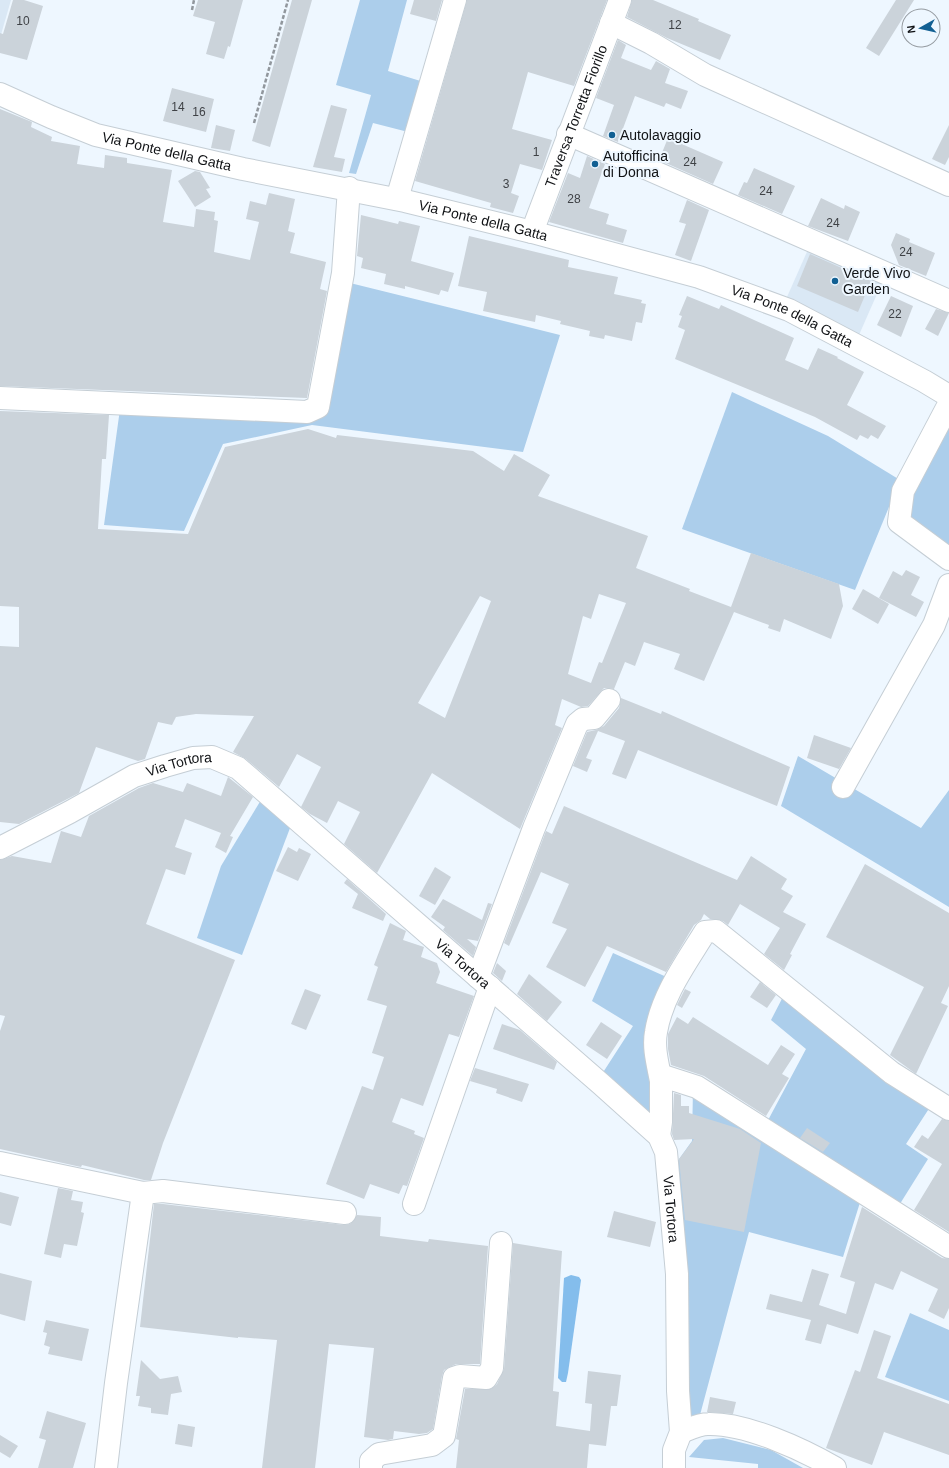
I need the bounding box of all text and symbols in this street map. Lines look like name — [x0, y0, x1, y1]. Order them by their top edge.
north arrow — [901, 8, 941, 48]
house number: 10 — [16, 14, 30, 28]
house number: 12 — [668, 18, 682, 32]
text: N — [905, 25, 918, 34]
street label: Traversa Torretta Fiorillo — [542, 42, 610, 190]
house number: 14 — [171, 100, 185, 114]
house number: 16 — [192, 105, 206, 119]
place label: Autolavaggio — [620, 127, 701, 143]
street label: Via Ponte della Gatta — [101, 129, 233, 174]
marker: Autolavaggio — [607, 130, 617, 140]
house number: 1 — [533, 145, 540, 159]
place label: Autofficina di Donna — [603, 148, 668, 180]
house number: 24 — [683, 155, 697, 169]
marker: Autofficina di Donna — [590, 159, 600, 169]
house number: 3 — [503, 177, 510, 191]
house number: 24 — [759, 184, 773, 198]
house number: 28 — [567, 192, 581, 206]
street label: Via Ponte della Gatta — [417, 197, 550, 244]
house number: 24 — [826, 216, 840, 230]
house number: 24 — [899, 245, 913, 259]
place label: Verde Vivo Garden — [843, 265, 911, 297]
marker: Verde Vivo Garden — [830, 276, 840, 286]
street label: Via Ponte della Gatta — [729, 281, 856, 350]
house number: 22 — [888, 307, 902, 321]
street label: Via Tortora — [144, 749, 212, 780]
street label: Via Tortora — [432, 935, 493, 992]
street label: Via Tortora — [660, 1175, 682, 1243]

